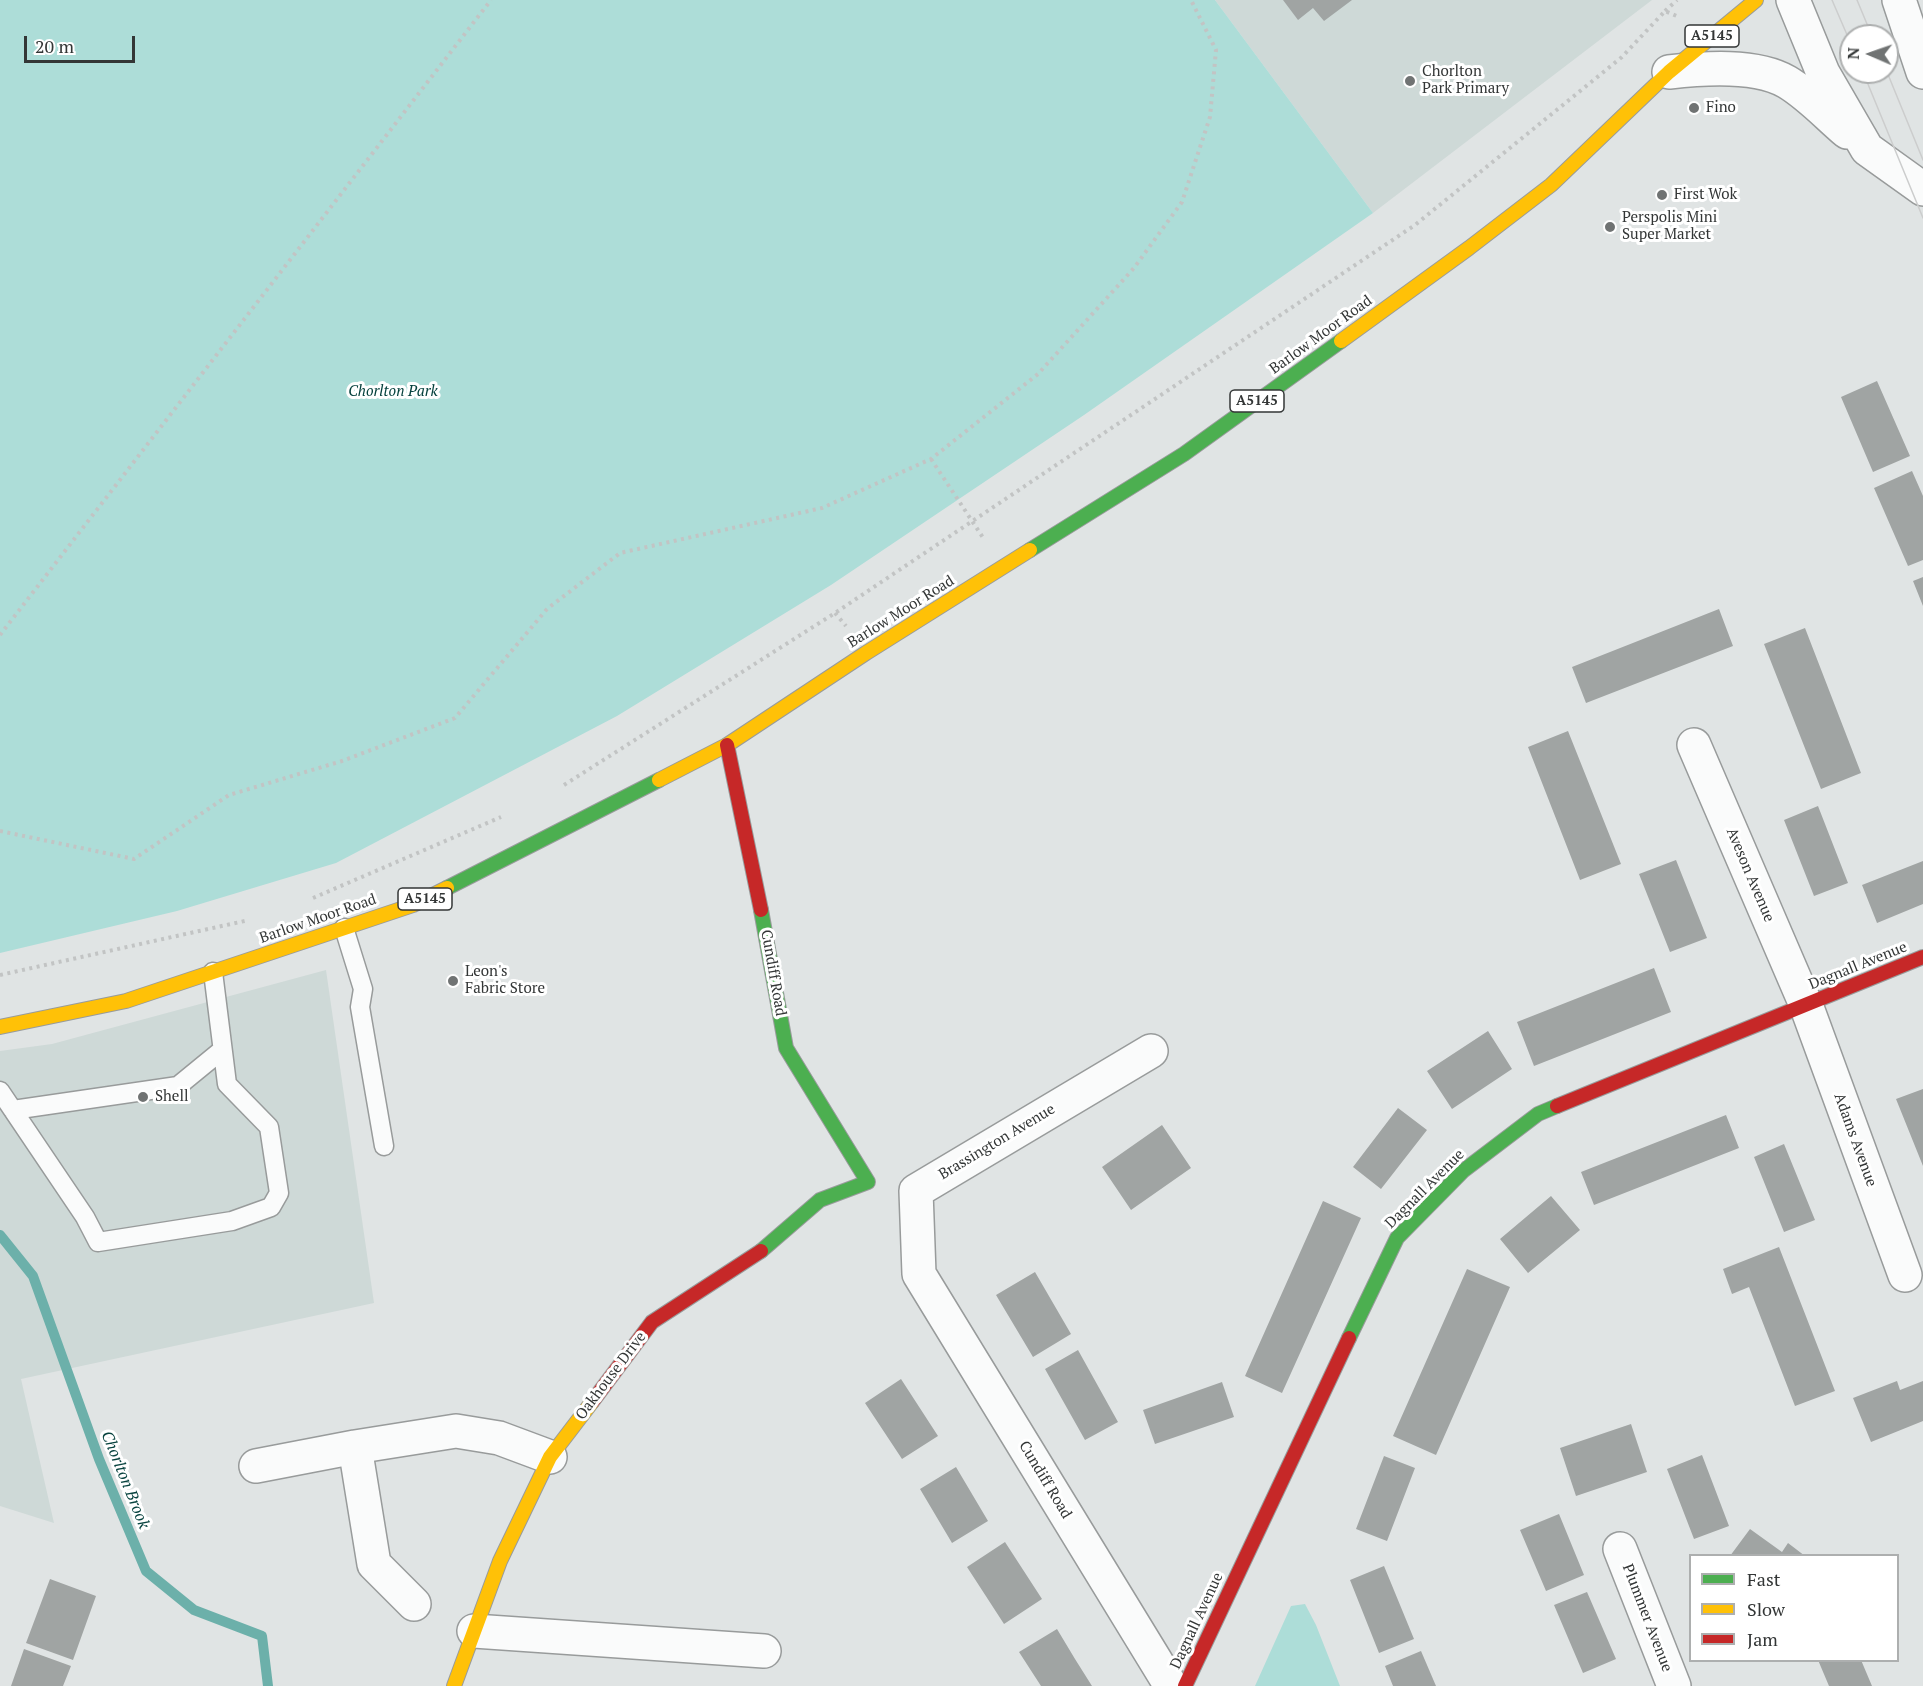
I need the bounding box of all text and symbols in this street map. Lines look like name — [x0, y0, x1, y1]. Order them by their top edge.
scale bar — [27, 24, 138, 62]
north arrow — [1839, 24, 1899, 84]
road number: A5145 — [1685, 25, 1739, 47]
text: 20 m — [35, 34, 74, 58]
text: N — [1842, 47, 1864, 60]
place label: Chorlton Park Primary — [1422, 63, 1509, 98]
marker: Chorlton Park Primary — [1403, 74, 1417, 88]
place label: Fino — [1706, 99, 1736, 117]
marker: Fino — [1687, 101, 1701, 115]
place label: First Wok — [1674, 186, 1737, 204]
marker: First Wok — [1655, 188, 1669, 202]
place label: Perspolis Mini Super Market — [1622, 209, 1717, 244]
marker: Perspolis Mini Super Market — [1603, 220, 1617, 234]
street label: Barlow Moor Road — [1266, 292, 1376, 378]
park label: Chorlton Park — [348, 383, 438, 401]
road number: A5145 — [1230, 390, 1284, 412]
street label: Barlow Moor Road — [844, 572, 958, 652]
street label: Aveson Avenue — [1722, 825, 1778, 925]
road number: A5145 — [398, 888, 452, 910]
street label: Barlow Moor Road — [257, 891, 379, 947]
street label: Cundiff Road — [757, 928, 789, 1018]
street label: Dagnall Avenue — [1806, 938, 1910, 994]
place label: Leon's Fabric Store — [465, 963, 545, 998]
marker: Leon's Fabric Store — [446, 974, 460, 988]
place label: Shell — [155, 1088, 188, 1106]
marker: Shell — [136, 1090, 150, 1104]
street label: Adams Avenue — [1830, 1091, 1880, 1189]
street label: Brassington Avenue — [936, 1100, 1058, 1184]
street label: Dagnall Avenue — [1382, 1146, 1468, 1232]
street label: Oakhouse Drive — [572, 1328, 650, 1424]
water label: Chorlton Brook — [97, 1428, 153, 1532]
street label: Cundiff Road — [1015, 1438, 1075, 1522]
legend — [1689, 1554, 1899, 1662]
street label: Plummer Avenue — [1618, 1562, 1676, 1674]
text: Fast — [1747, 1567, 1780, 1591]
street label: Dagnall Avenue — [1167, 1570, 1227, 1672]
text: Slow — [1747, 1597, 1785, 1621]
text: Jam — [1747, 1627, 1778, 1651]

